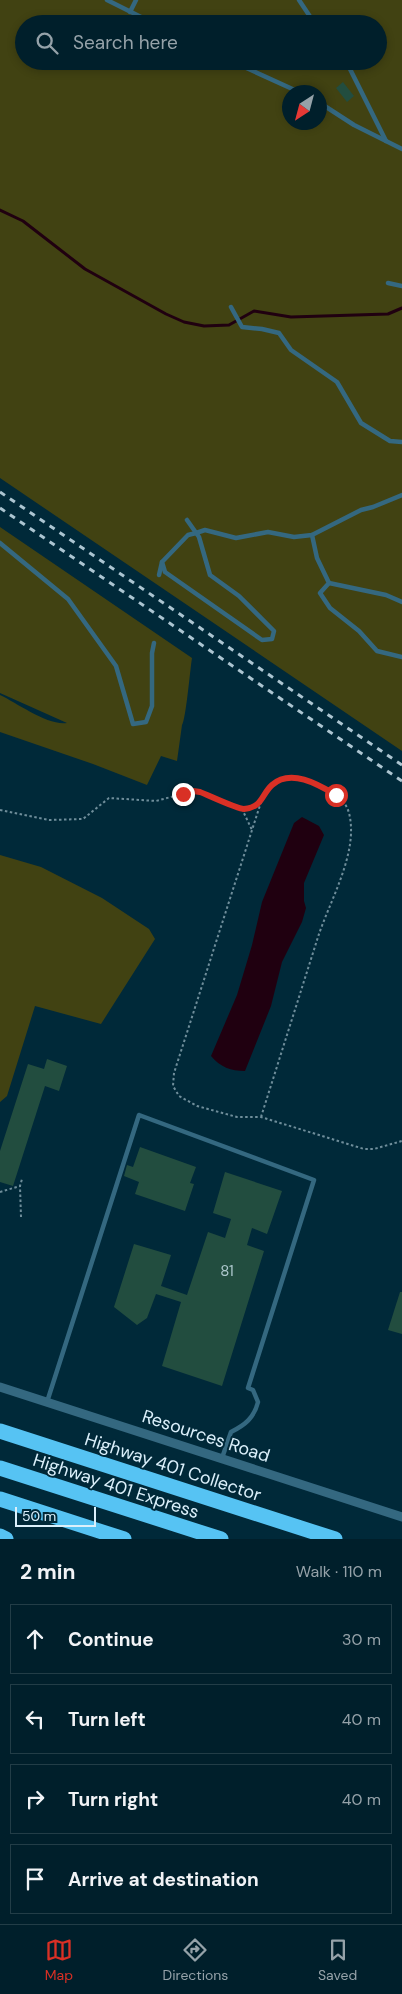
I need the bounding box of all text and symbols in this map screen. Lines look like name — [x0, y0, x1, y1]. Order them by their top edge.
search box — [15, 15, 387, 70]
icon: search — [33, 29, 61, 57]
text: Search here — [73, 30, 178, 55]
north arrow — [282, 85, 327, 130]
route end — [172, 783, 195, 806]
route start — [325, 784, 348, 807]
house number: 81 — [220, 1261, 234, 1281]
street label: Resources Road — [139, 1404, 273, 1468]
street label: Highway 401 Collector — [82, 1427, 265, 1507]
street label: Highway 401 Express — [30, 1448, 202, 1524]
scale bar — [15, 1504, 96, 1527]
text: 50 m — [22, 1507, 56, 1525]
text: 2 min — [20, 1558, 76, 1586]
text: Walk · 110 m — [296, 1561, 382, 1582]
icon: ahead — [21, 1625, 49, 1653]
text: Continue — [68, 1627, 154, 1652]
text: 30 m — [342, 1629, 381, 1650]
icon: left — [21, 1705, 49, 1733]
text: Turn left — [68, 1707, 146, 1732]
text: 40 m — [342, 1709, 381, 1730]
icon: right — [21, 1785, 49, 1813]
text: Turn right — [68, 1787, 158, 1812]
text: 40 m — [342, 1789, 381, 1810]
icon: arrive — [21, 1865, 49, 1893]
text: Arrive at destination — [68, 1867, 259, 1892]
tab: Map — [45, 1936, 73, 1984]
tab: Directions — [163, 1936, 228, 1984]
tab: Saved — [318, 1936, 357, 1984]

